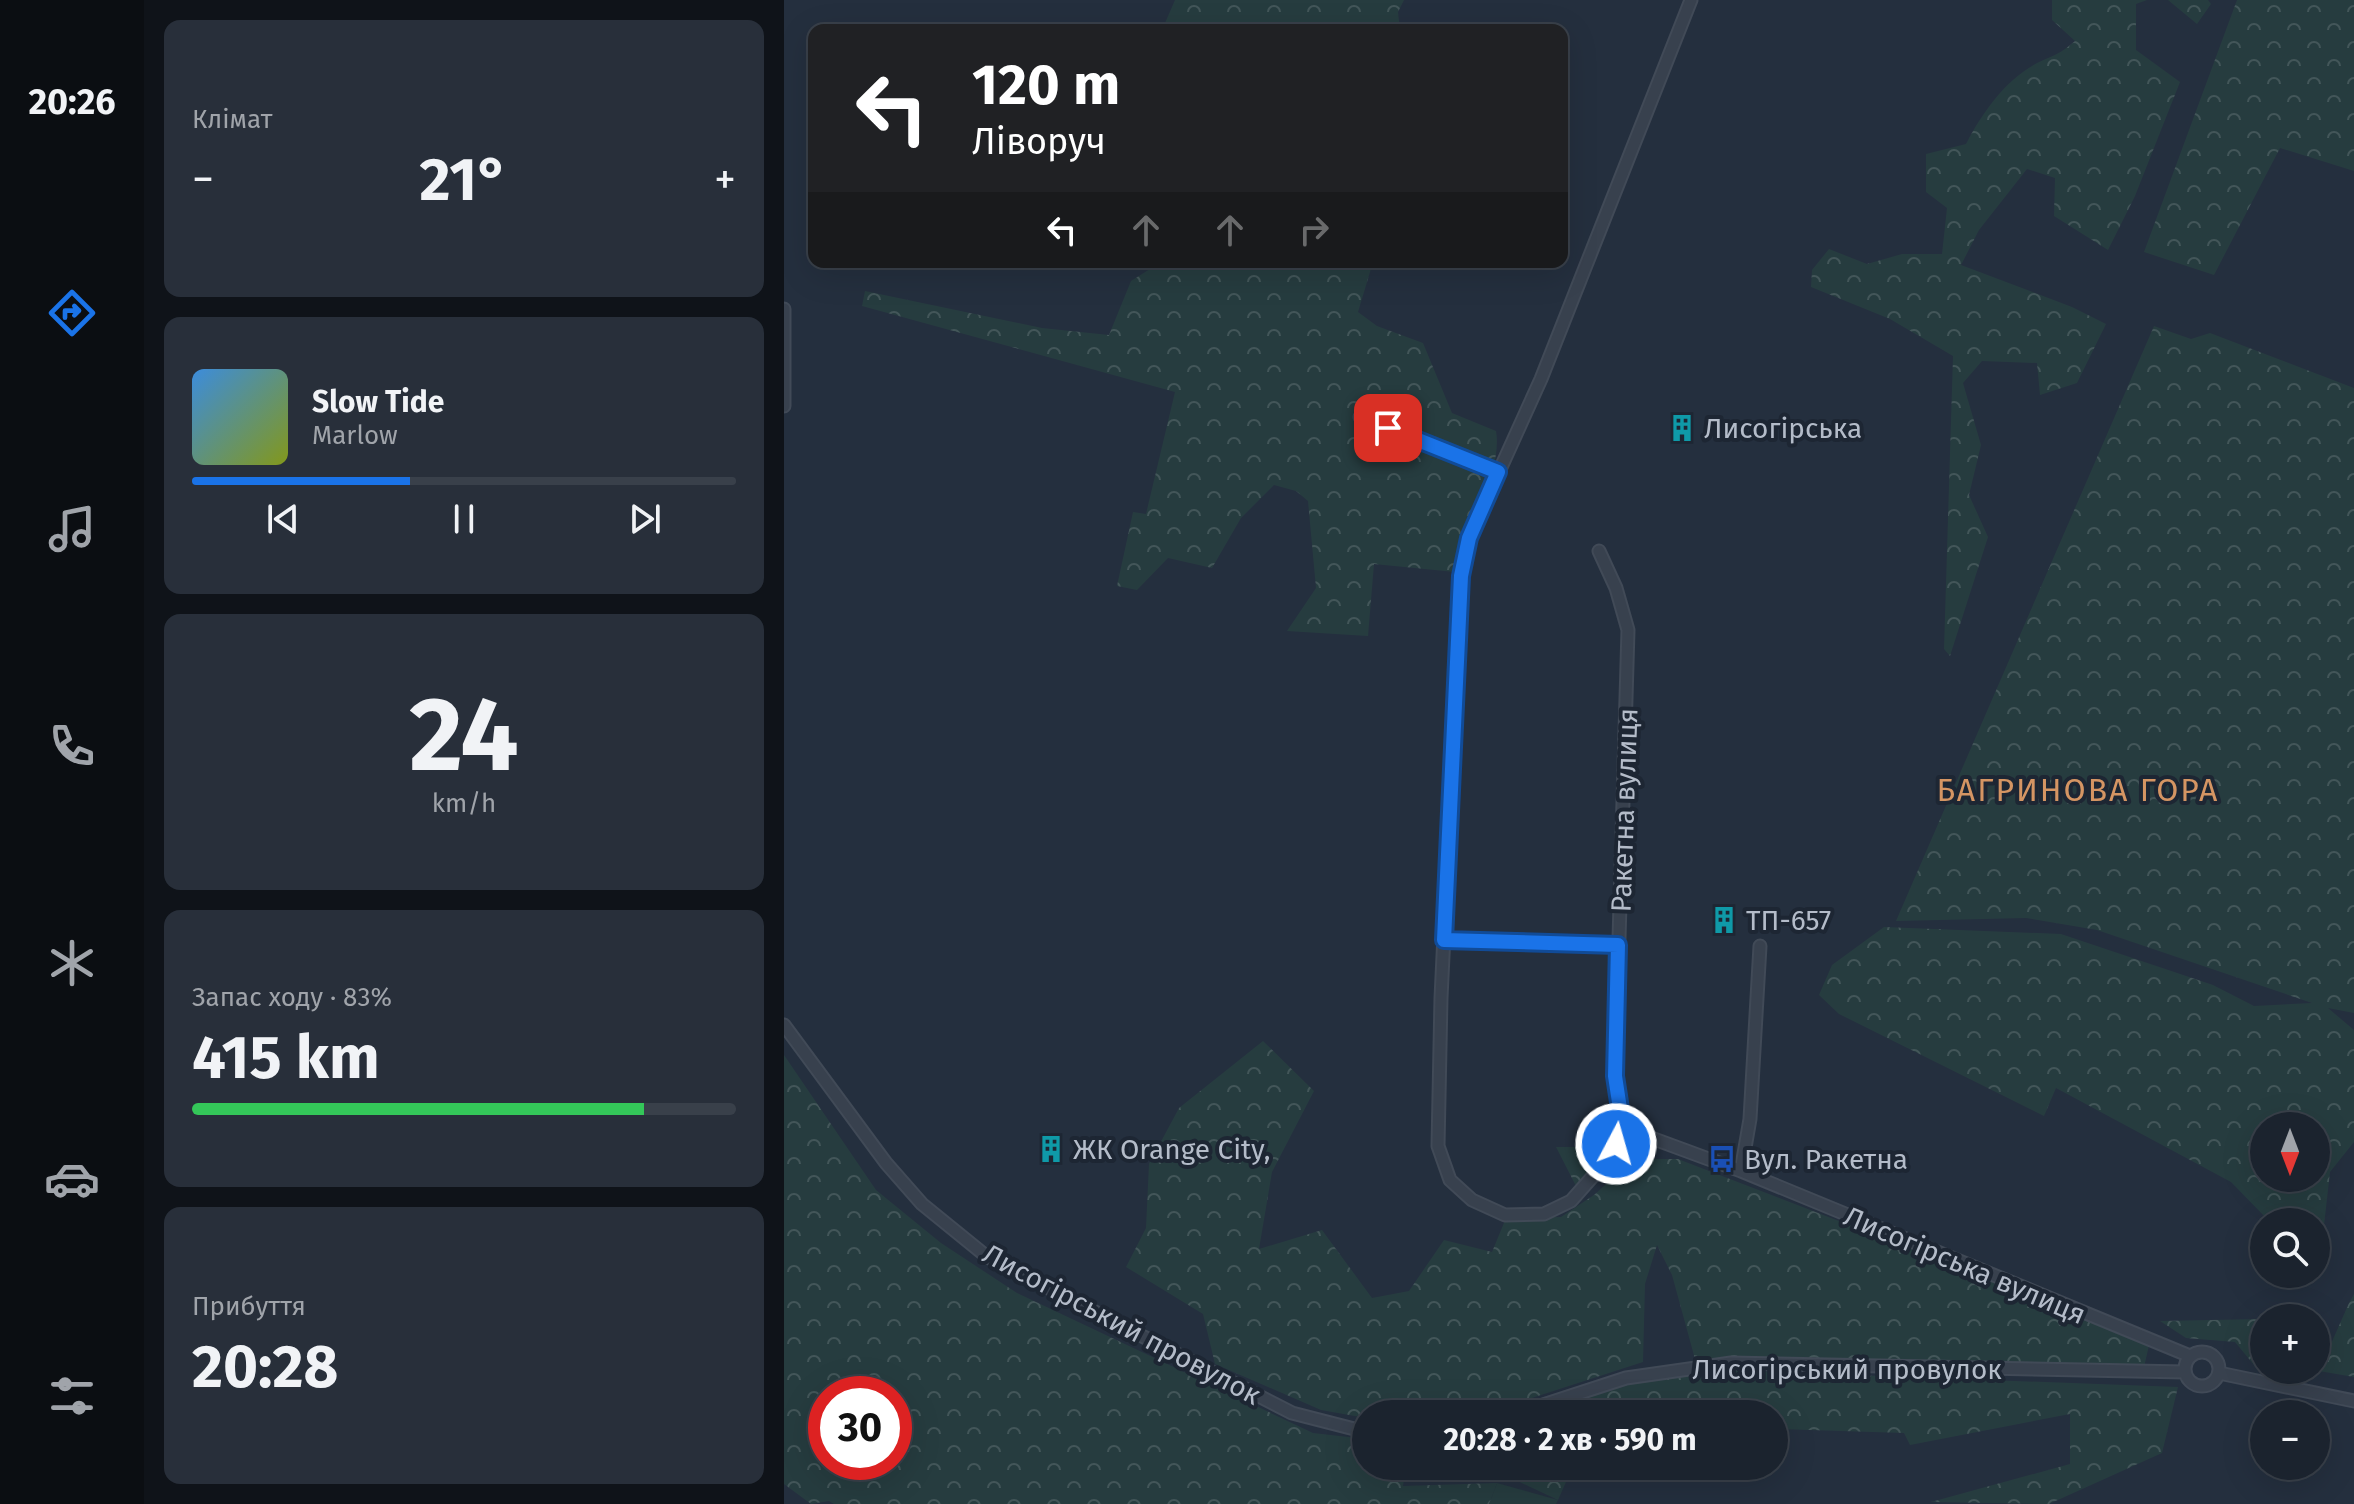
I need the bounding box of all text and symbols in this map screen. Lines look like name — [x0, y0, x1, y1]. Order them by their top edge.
text: 120 m — [972, 52, 1120, 119]
icon: left — [840, 56, 944, 160]
text: 20:26 — [28, 80, 116, 124]
text: Клімат — [192, 104, 272, 135]
text: Ліворуч — [972, 120, 1106, 164]
text: 21° — [420, 144, 508, 216]
text: − — [192, 153, 214, 206]
text: + — [714, 153, 736, 206]
icon: left — [1040, 208, 1084, 252]
icon: ahead — [1124, 208, 1168, 252]
icon: ahead — [1208, 208, 1252, 252]
icon: right — [1292, 208, 1336, 252]
icon: directions — [44, 285, 100, 341]
text: Slow Tide — [312, 384, 444, 420]
pin — [1354, 394, 1422, 462]
icon: arrive — [1366, 406, 1410, 450]
place label: Лисогірська — [1704, 412, 1862, 445]
building icon: Лисогірська — [1667, 413, 1697, 443]
text: Marlow — [312, 420, 398, 451]
icon: previous — [261, 497, 305, 541]
icon: pause — [442, 497, 486, 541]
icon: next — [623, 497, 667, 541]
icon: music — [44, 501, 100, 557]
text: 24 — [409, 673, 519, 798]
street label: Ракетна вулиця — [1604, 707, 1645, 913]
icon: phone — [44, 718, 100, 774]
district label: БАГРИНОВА ГОРА — [1937, 771, 2219, 809]
text: km/h — [432, 788, 496, 819]
place label: ТП-657 — [1746, 904, 1831, 937]
building icon: ТП-657 — [1709, 905, 1739, 935]
icon: climate — [44, 935, 100, 991]
text: Запас ходу · 83% — [192, 982, 392, 1013]
text: 415 km — [192, 1022, 380, 1094]
position arrow — [1574, 1102, 1658, 1186]
north arrow — [2250, 1112, 2330, 1192]
map controls — [2250, 1112, 2330, 1480]
place label: ЖК Orange City, — [1073, 1133, 1270, 1166]
building icon: ЖК Orange City, — [1036, 1134, 1066, 1164]
place label: Вул. Ракетна — [1744, 1143, 1908, 1176]
bus stop icon: Вул. Ракетна — [1707, 1144, 1737, 1174]
icon: car — [44, 1151, 100, 1207]
street label: Лисогірська вулиця — [1839, 1200, 2091, 1331]
button: search — [2250, 1208, 2330, 1288]
street label: Лисогірський провулок — [977, 1237, 1267, 1412]
text: Прибуття — [192, 1291, 306, 1322]
button: + — [2250, 1304, 2330, 1384]
text: 20:28 — [192, 1331, 338, 1403]
street label: Лисогірський провулок — [1692, 1353, 2002, 1386]
icon: filters — [44, 1368, 100, 1424]
speed limit sign: 30 — [808, 1376, 912, 1480]
button: − — [2250, 1400, 2330, 1480]
text: 20:28 · 2 хв · 590 m — [1443, 1422, 1697, 1458]

